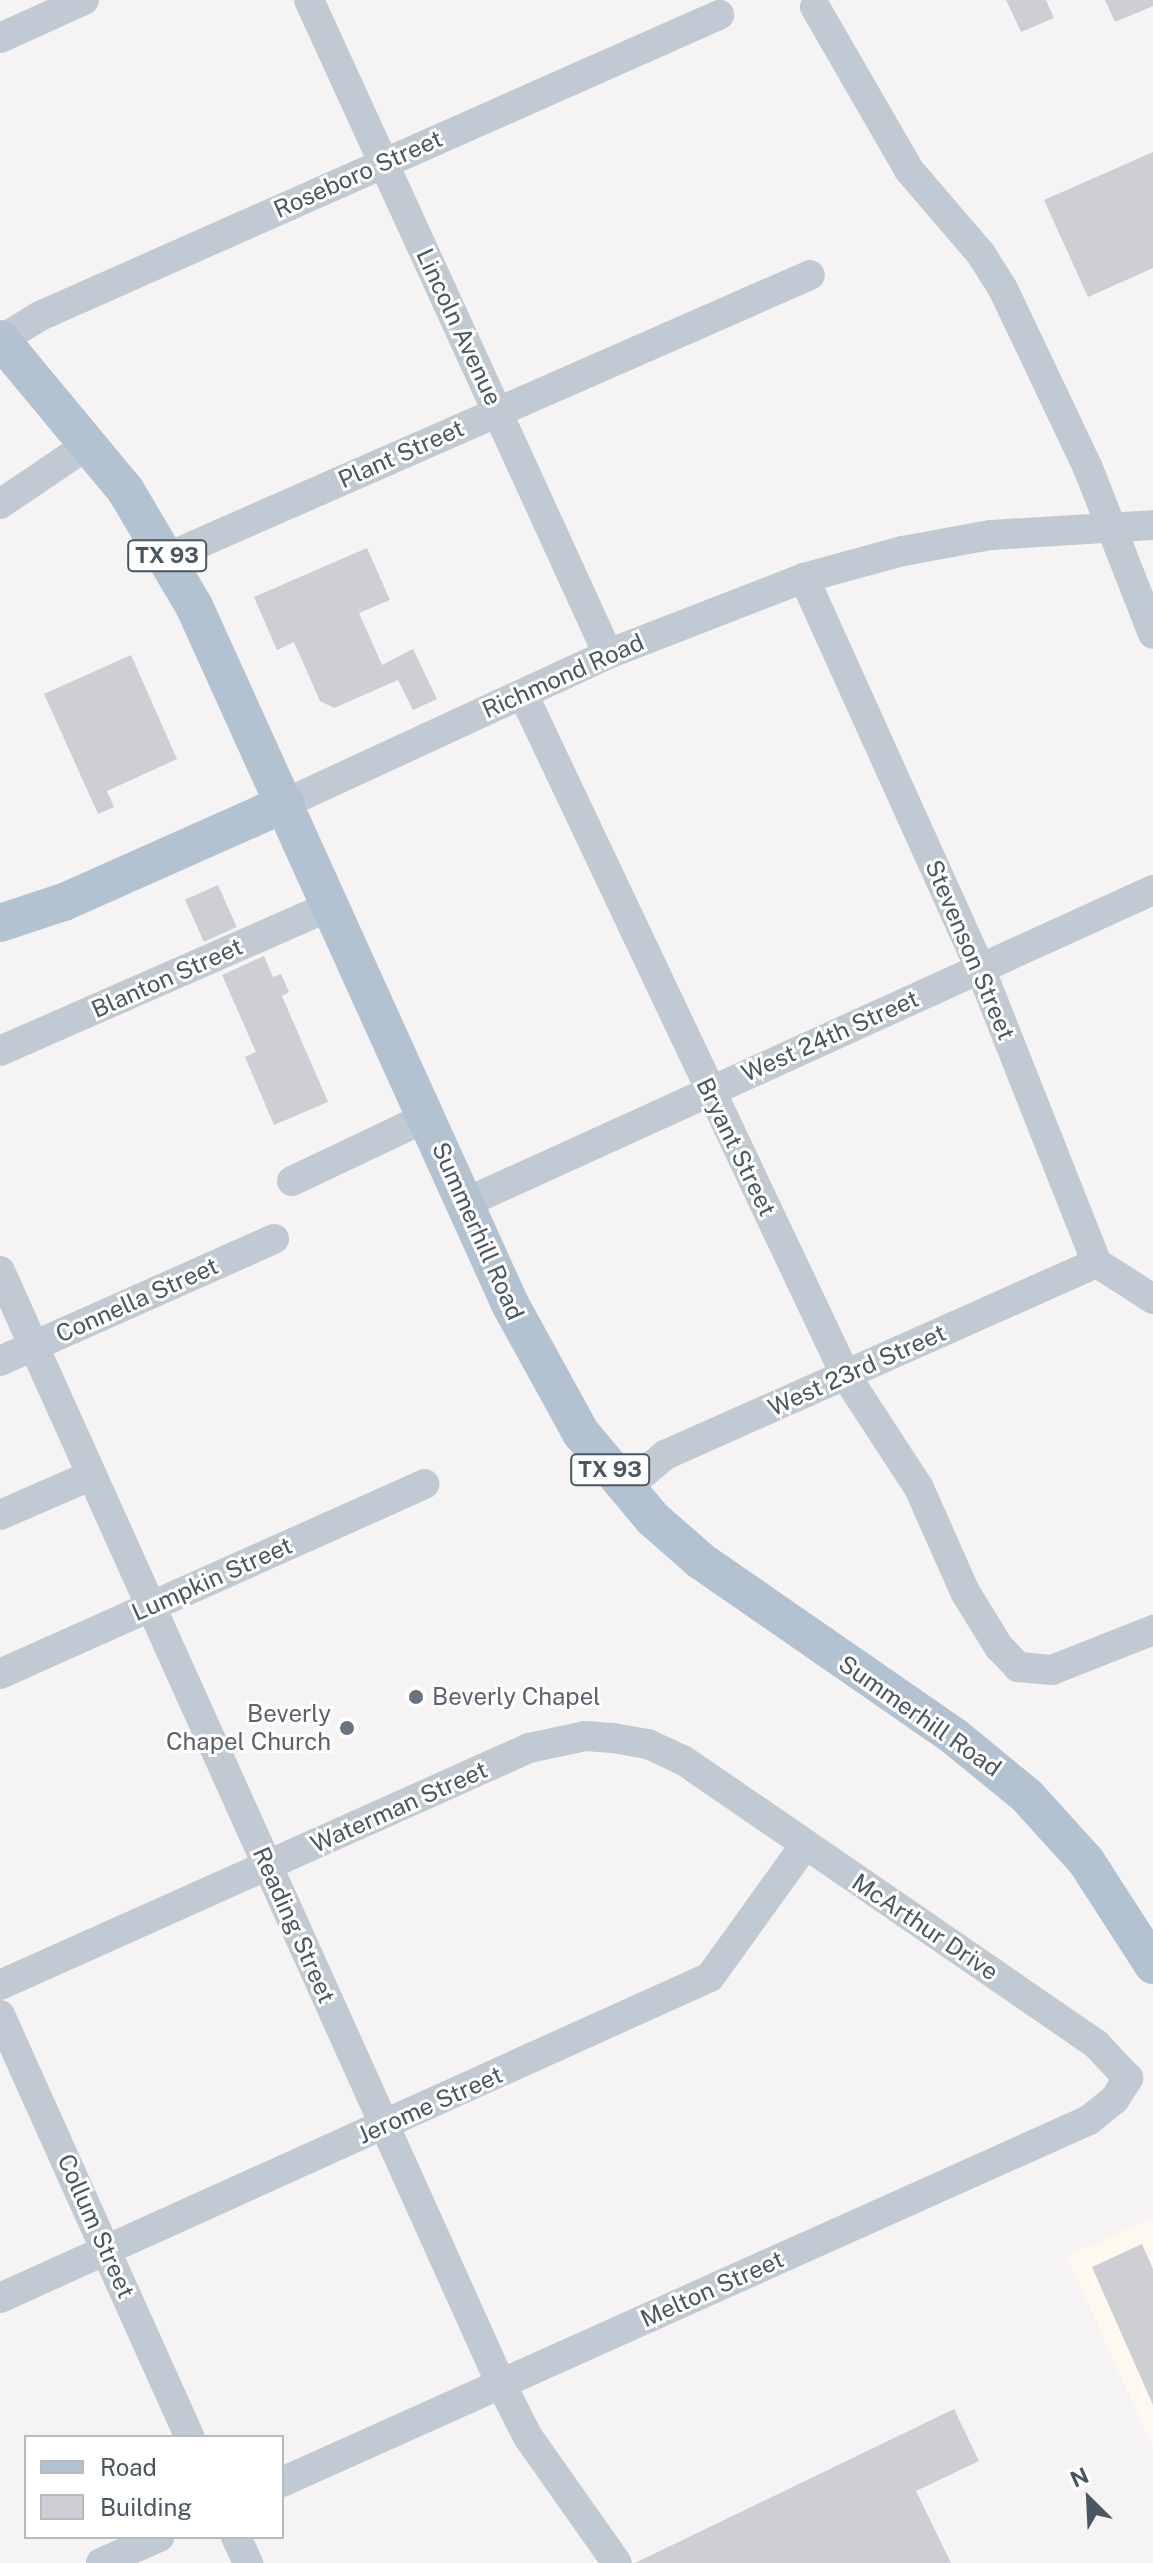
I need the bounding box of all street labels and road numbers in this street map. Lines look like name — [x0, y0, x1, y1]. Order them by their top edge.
street label: Roseboro Street — [269, 124, 447, 224]
street label: Lincoln Avenue — [410, 244, 508, 410]
street label: Plant Street — [334, 414, 468, 494]
road number: TX 93 — [127, 538, 207, 574]
street label: Richmond Road — [478, 627, 648, 725]
street label: Stevenson Street — [919, 856, 1021, 1044]
street label: Blanton Street — [87, 932, 247, 1024]
street label: West 24th Street — [737, 984, 923, 1088]
street label: Bryant Street — [690, 1073, 782, 1221]
street label: Summerhill Road — [426, 1138, 530, 1324]
street label: Connella Street — [51, 1251, 223, 1349]
street label: West 23rd Street — [764, 1318, 950, 1422]
road number: TX 93 — [570, 1452, 650, 1488]
street label: Lumpkin Street — [127, 1531, 297, 1627]
street label: Summerhill Road — [833, 1649, 1007, 1783]
street label: Waterman Street — [306, 1755, 492, 1859]
street label: Reading Street — [247, 1842, 341, 2008]
street label: McArthur Drive — [846, 1868, 1004, 1986]
street label: Jerome Street — [353, 2060, 507, 2150]
street label: Collum Street — [51, 2150, 141, 2302]
street label: Melton Street — [636, 2245, 788, 2333]

